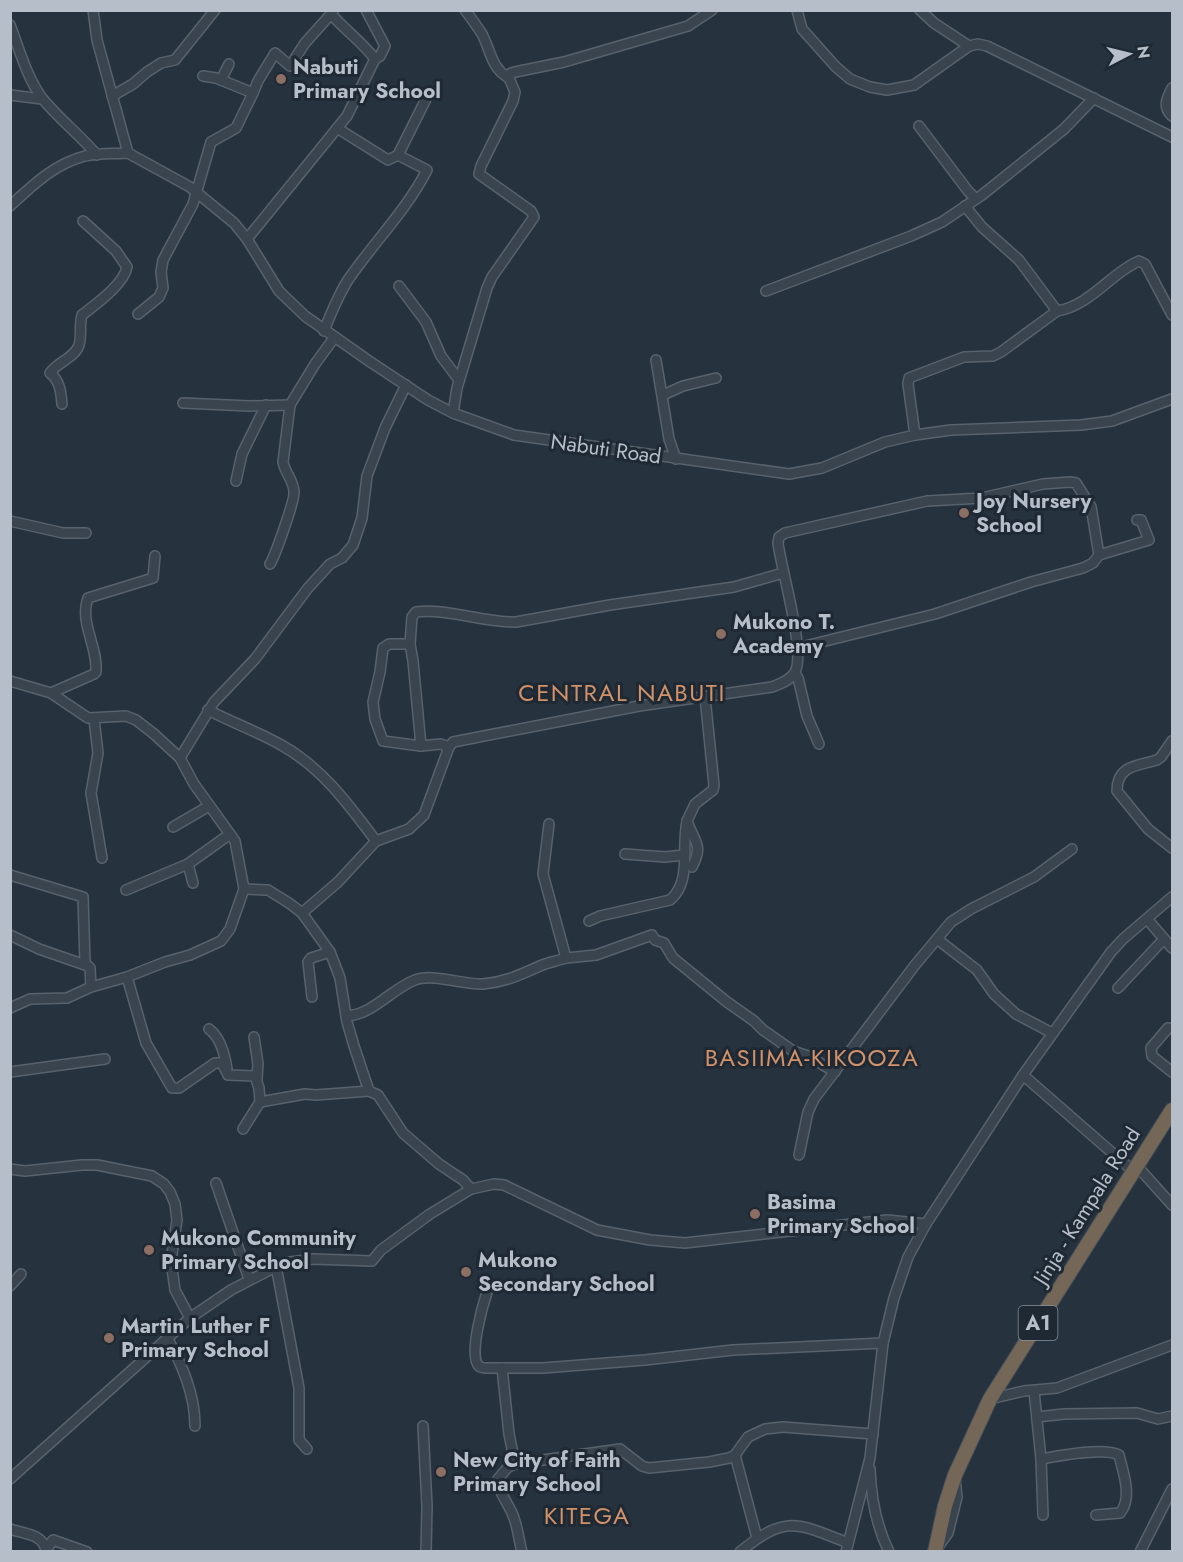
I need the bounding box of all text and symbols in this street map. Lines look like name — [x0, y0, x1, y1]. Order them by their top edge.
north arrow — [1099, 24, 1159, 84]
text: N — [1131, 45, 1156, 60]
place label: Nabuti Primary School — [293, 52, 441, 106]
marker: Nabuti Primary School — [274, 72, 288, 86]
street label: Nabuti Road — [549, 426, 663, 472]
place label: Joy Nursery School — [972, 486, 1092, 540]
marker: Joy Nursery School — [957, 506, 971, 520]
place label: Mukono T. Academy — [732, 607, 835, 661]
marker: Mukono T. Academy — [714, 627, 728, 641]
district label: CENTRAL NABUTI — [518, 675, 726, 710]
district label: BASIIMA-KIKOOZA — [705, 1040, 919, 1075]
street label: Jinja - Kampala Road — [1025, 1121, 1148, 1293]
place label: Basima Primary School — [767, 1187, 915, 1241]
marker: Basima Primary School — [748, 1207, 762, 1221]
place label: Mukono Community Primary School — [161, 1223, 357, 1277]
marker: Mukono Community Primary School — [142, 1243, 156, 1257]
place label: Mukono Secondary School — [478, 1245, 655, 1299]
marker: Mukono Secondary School — [459, 1265, 473, 1279]
road number: A1 — [1018, 1306, 1058, 1340]
place label: Martin Luther F Primary School — [121, 1311, 270, 1365]
marker: Martin Luther F Primary School — [102, 1331, 116, 1345]
place label: New City of Faith Primary School — [453, 1445, 621, 1499]
marker: New City of Faith Primary School — [434, 1465, 448, 1479]
district label: KITEGA — [544, 1498, 630, 1533]

